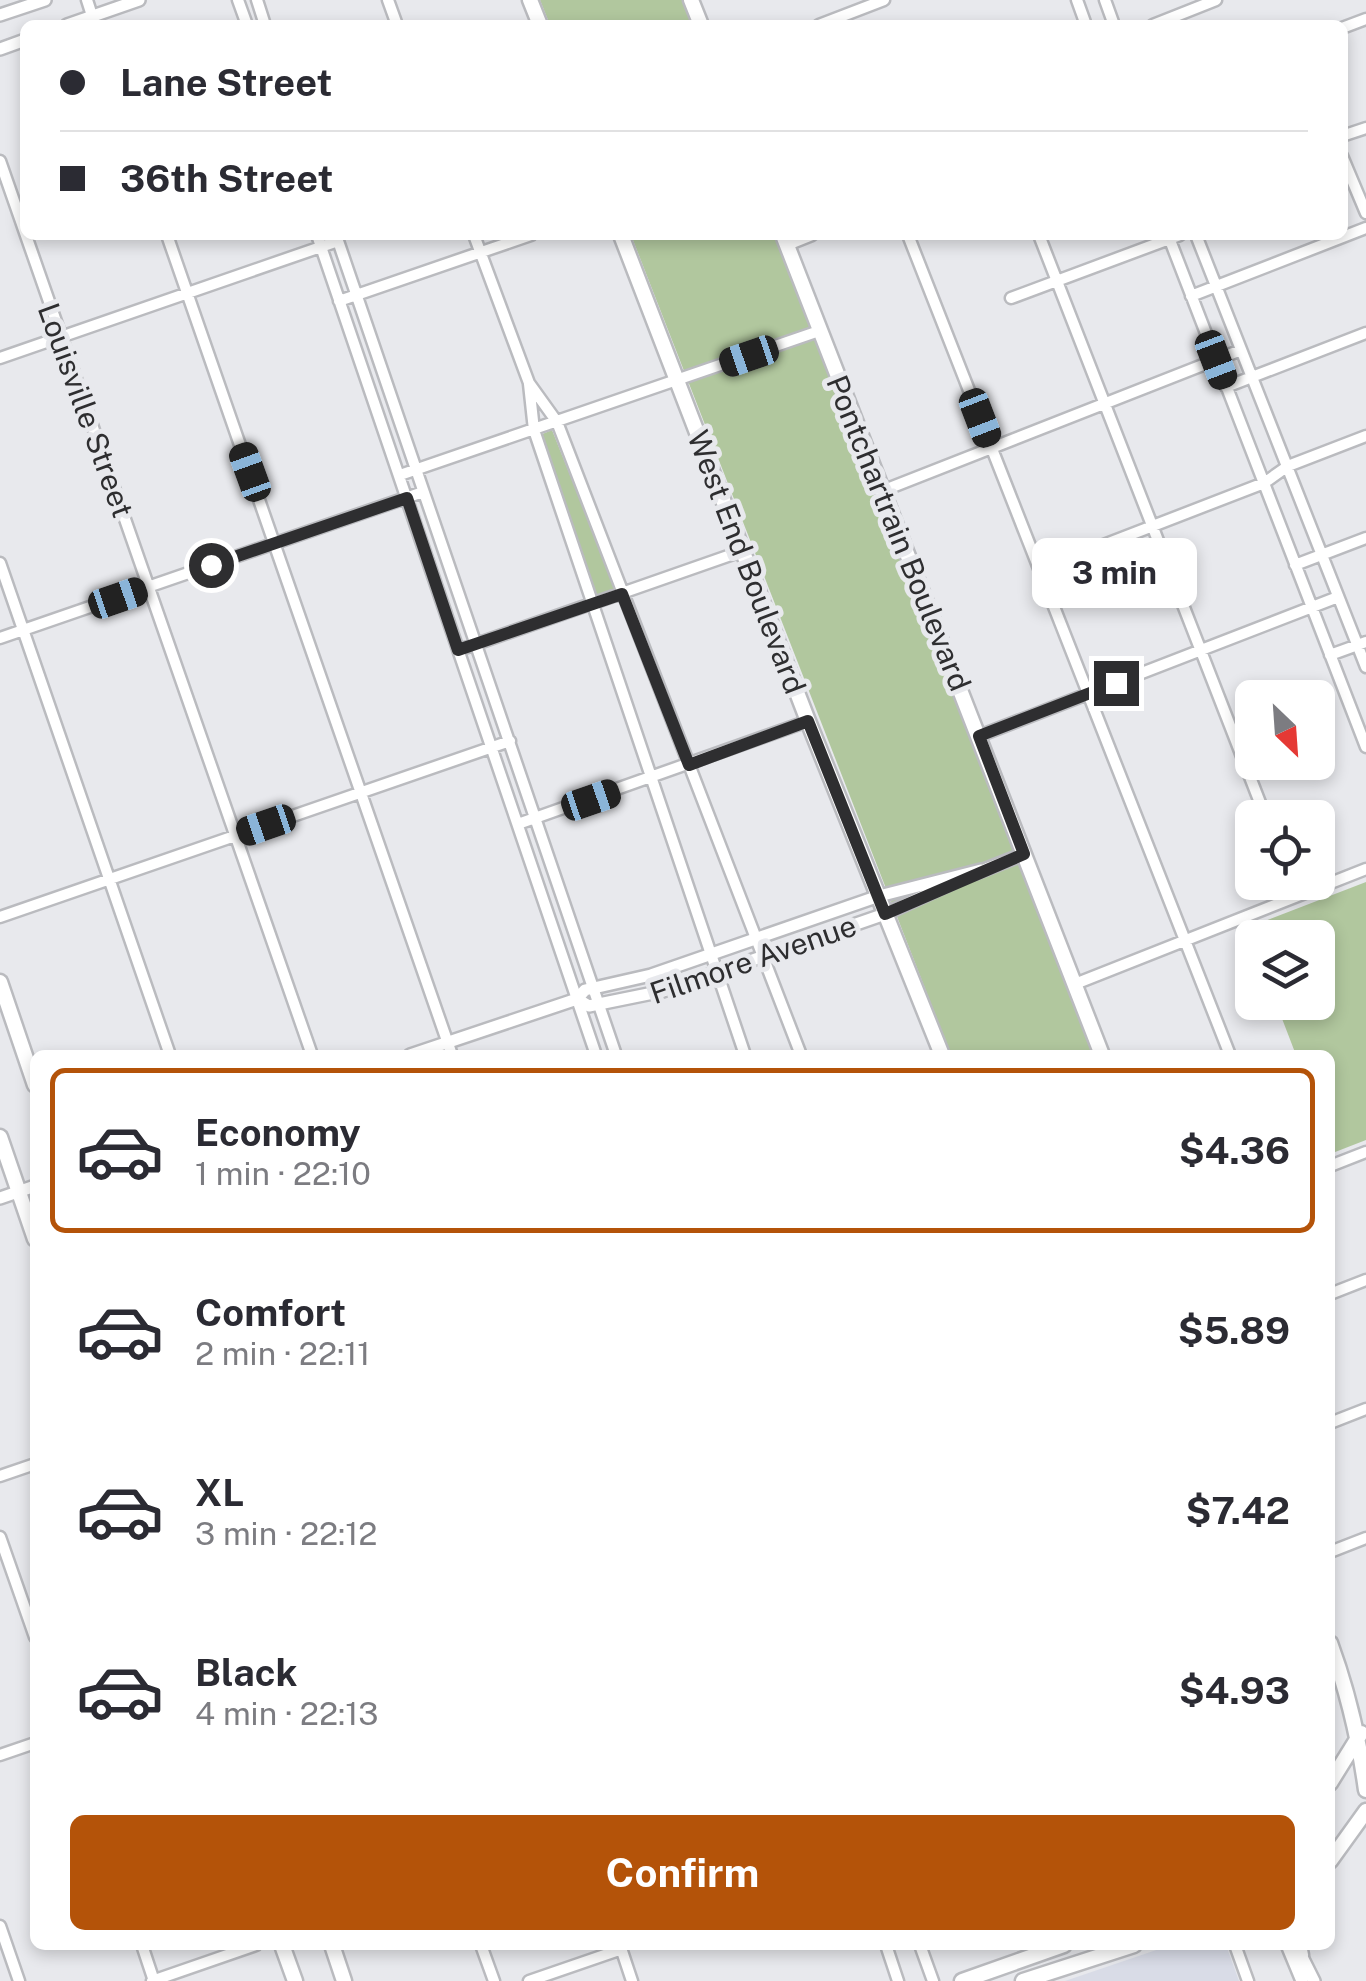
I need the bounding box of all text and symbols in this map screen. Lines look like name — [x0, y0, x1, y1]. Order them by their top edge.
text: Lane Street — [120, 60, 332, 105]
text: 36th Street — [120, 156, 333, 201]
street label: Louisville Street — [31, 298, 141, 522]
car — [1191, 327, 1241, 393]
car — [716, 332, 782, 380]
street label: Pontchartrain Boulevard — [819, 370, 979, 696]
car — [955, 385, 1005, 451]
street label: West End Boulevard — [680, 425, 814, 699]
car — [226, 439, 274, 505]
callout: 3 min — [1034, 538, 1198, 608]
route start — [189, 543, 234, 588]
text: 3 min — [1072, 554, 1157, 591]
car — [85, 574, 151, 622]
route end — [1094, 661, 1139, 706]
north arrow — [1235, 680, 1335, 780]
map controls — [1235, 680, 1335, 1020]
car — [558, 776, 624, 824]
button: locate — [1235, 800, 1335, 900]
car — [233, 801, 299, 849]
street label: Filmore Avenue — [645, 907, 861, 1011]
button: layers — [1235, 920, 1335, 1020]
icon: car — [75, 1106, 165, 1196]
text: Economy — [195, 1110, 361, 1155]
text: $4.36 — [1179, 1128, 1290, 1173]
text: 1 min · 22:10 — [195, 1155, 371, 1192]
icon: car — [75, 1286, 165, 1376]
text: Comfort — [195, 1290, 346, 1335]
text: $5.89 — [1178, 1308, 1290, 1353]
text: 2 min · 22:11 — [195, 1335, 370, 1372]
icon: car — [75, 1466, 165, 1556]
text: XL — [195, 1470, 244, 1515]
text: $7.42 — [1185, 1488, 1290, 1533]
text: 3 min · 22:12 — [195, 1515, 377, 1552]
icon: car — [75, 1646, 165, 1736]
text: Black — [195, 1650, 298, 1695]
text: $4.93 — [1179, 1668, 1290, 1713]
text: 4 min · 22:13 — [195, 1695, 378, 1732]
button: Confirm — [70, 1815, 1295, 1930]

